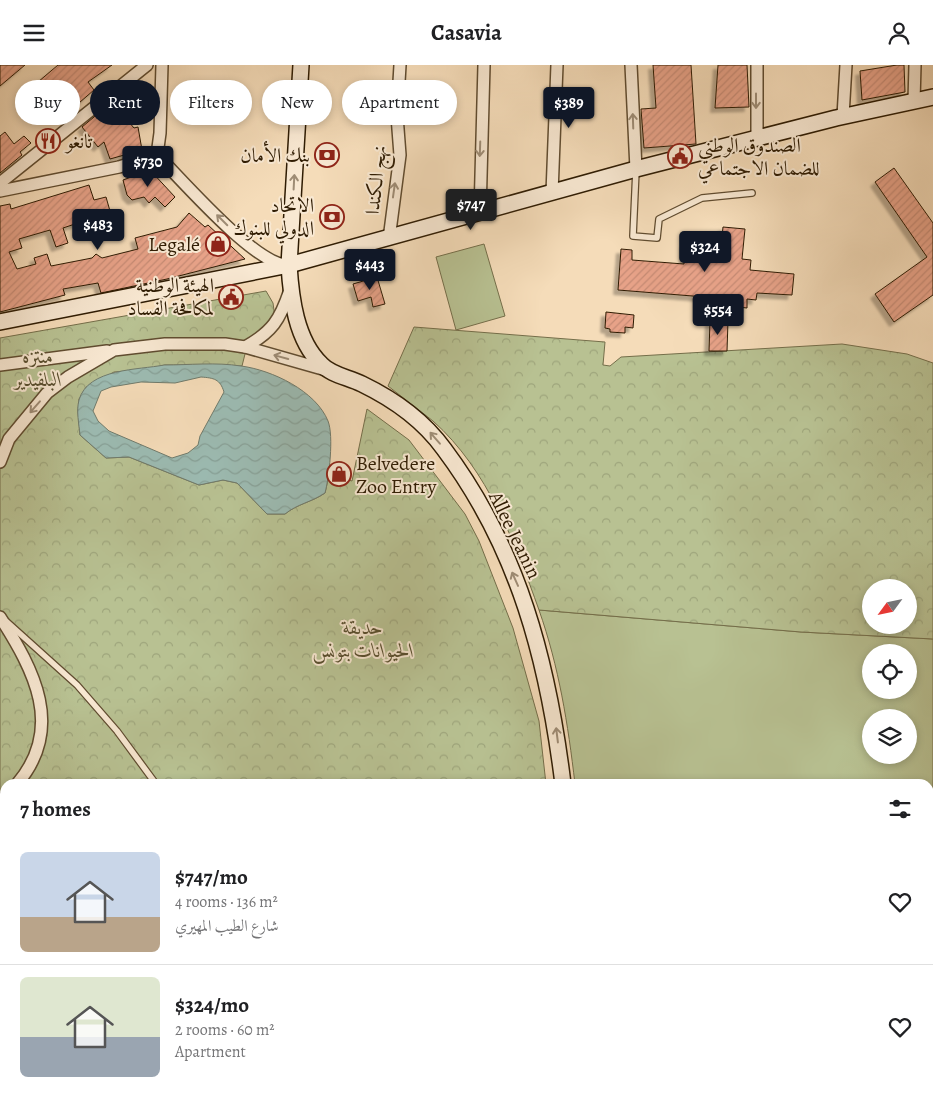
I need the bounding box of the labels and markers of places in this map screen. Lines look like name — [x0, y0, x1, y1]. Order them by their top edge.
pin: $389 — [539, 87, 599, 129]
restaurant icon: تانغو — [35, 128, 61, 154]
place label: تانغو — [64, 128, 93, 155]
place label: الصندوق الوطني للضمان الاجتماعي — [698, 132, 820, 184]
place label: بنك الأمان — [240, 140, 310, 169]
bank icon: بنك الأمان — [314, 142, 340, 168]
public building icon: الصندوق الوطني للضمان الاجتماعي — [667, 143, 693, 169]
pin: $730 — [118, 145, 178, 188]
pin: $747 — [441, 189, 501, 231]
place label: الاتحاد الدولي للبنوك — [233, 192, 314, 244]
bank icon: الاتحاد الدولي للبنوك — [319, 204, 345, 230]
pin: $483 — [68, 209, 128, 251]
place label: Legalé — [148, 231, 200, 258]
shop icon: Legalé — [205, 231, 231, 257]
pin: $324 — [675, 231, 735, 273]
pin: $443 — [340, 249, 400, 291]
place label: الهيئة الوطنية لمكافحة الفساد — [128, 272, 214, 322]
public building icon: الهيئة الوطنية لمكافحة الفساد — [218, 284, 244, 310]
pin: $554 — [688, 293, 748, 336]
place label: Belvedere Zoo Entry — [356, 450, 438, 500]
shop icon: Belvedere Zoo Entry — [326, 461, 352, 487]

